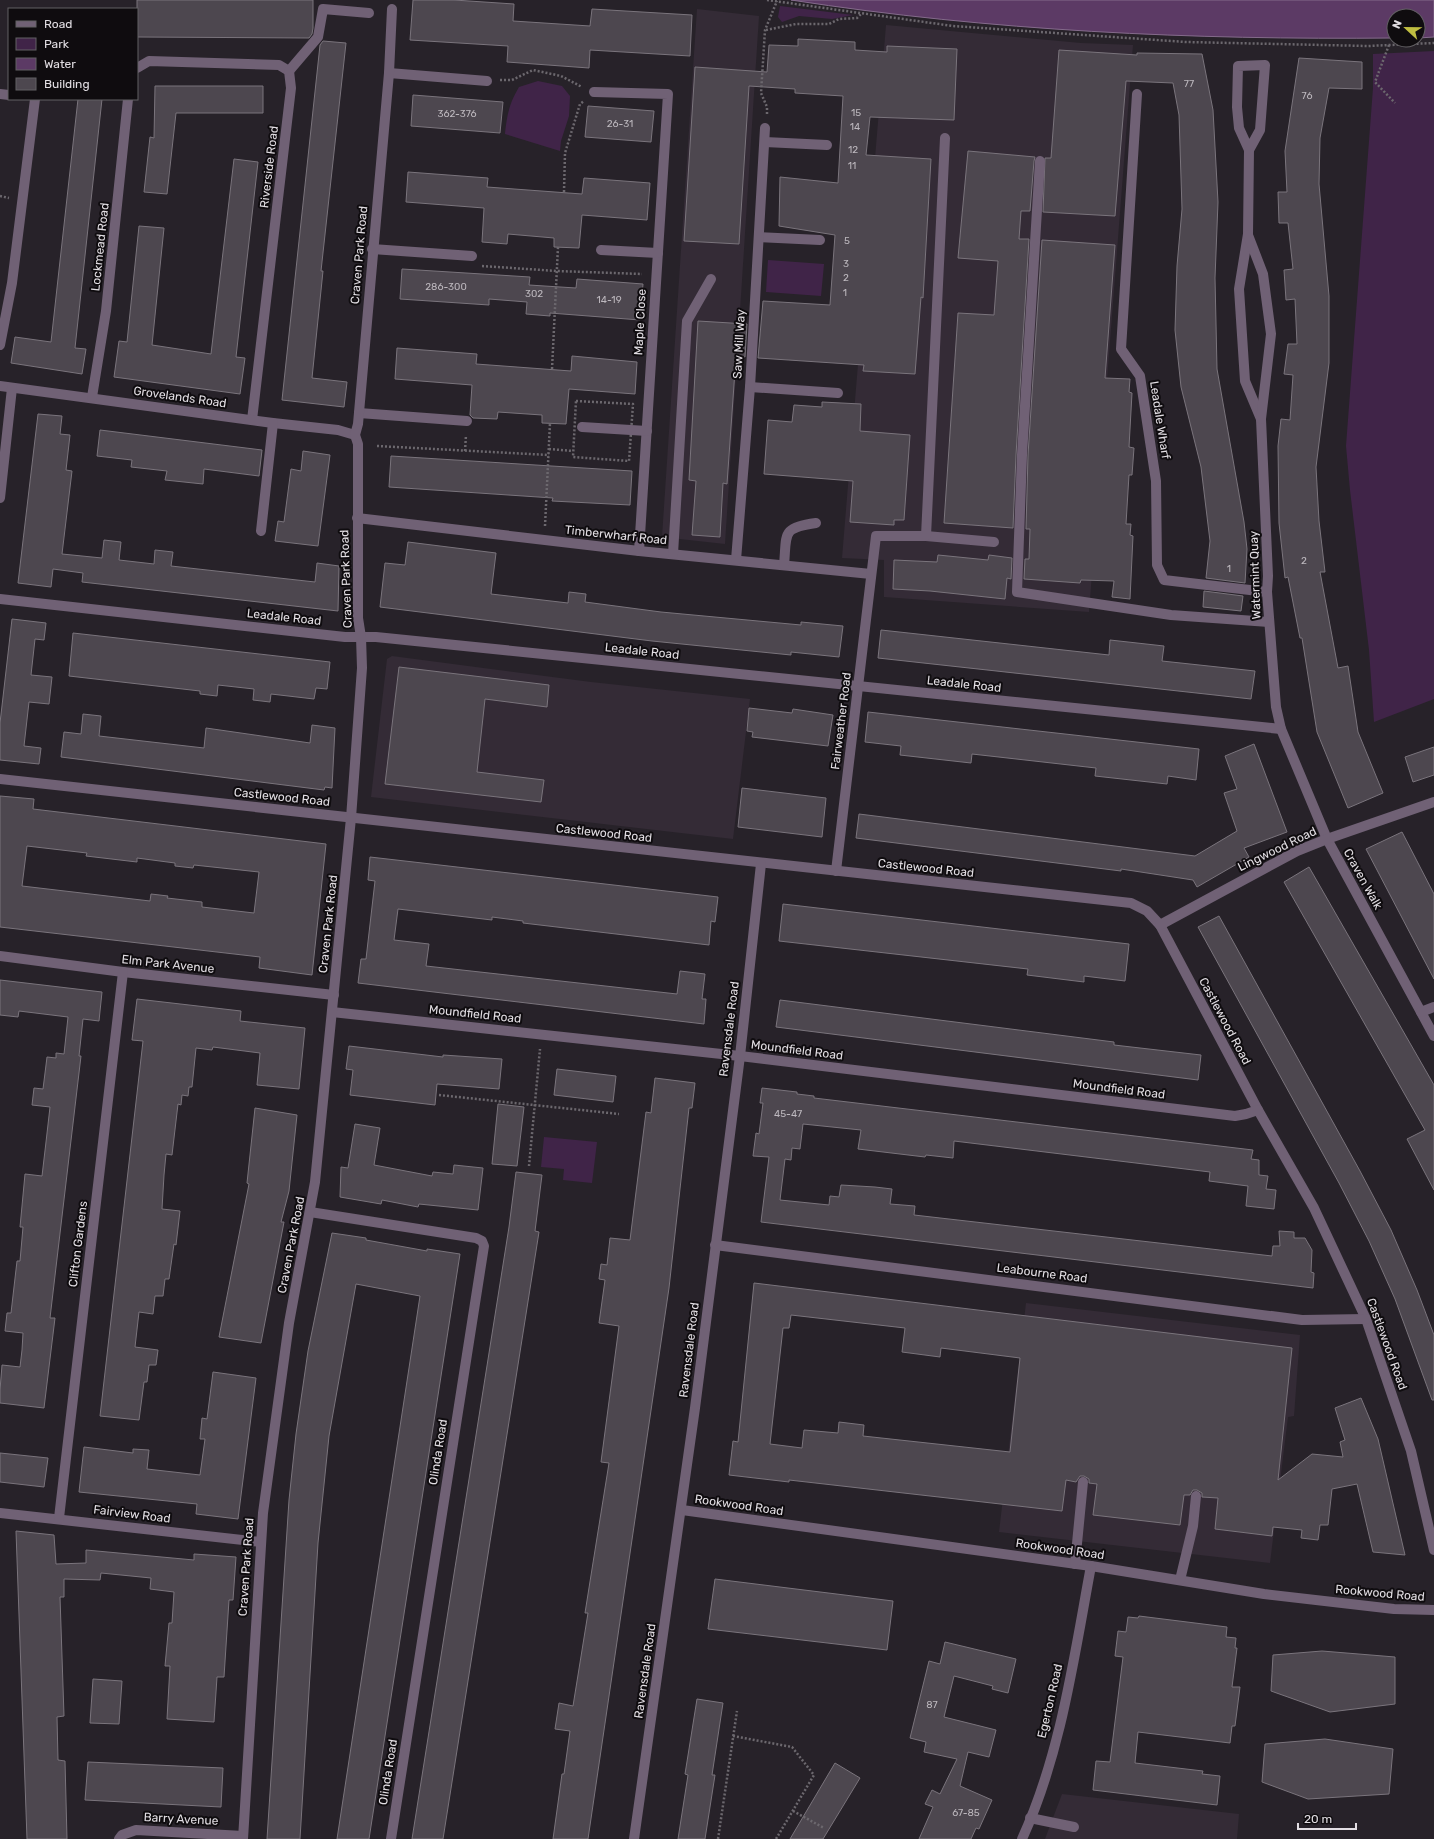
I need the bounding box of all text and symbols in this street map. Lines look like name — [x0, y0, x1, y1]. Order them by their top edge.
legend — [8, 8, 138, 100]
north arrow — [1386, 8, 1426, 48]
text: Road — [44, 17, 72, 31]
text: N — [1390, 18, 1405, 31]
text: Park — [44, 37, 70, 51]
text: Water — [44, 57, 76, 71]
text: Building — [44, 77, 90, 91]
house number: 77 — [1184, 78, 1194, 90]
house number: 76 — [1302, 90, 1312, 102]
house number: 15 — [851, 107, 861, 119]
house number: 362-376 — [437, 108, 477, 120]
house number: 26-31 — [607, 118, 633, 130]
house number: 14 — [850, 121, 860, 133]
street label: Riverside Road — [257, 125, 281, 209]
house number: 12 — [848, 144, 858, 156]
house number: 11 — [848, 160, 856, 172]
street label: Lockmead Road — [88, 202, 112, 292]
street label: Craven Park Road — [348, 205, 370, 305]
house number: 5 — [844, 235, 850, 247]
house number: 3 — [843, 258, 849, 270]
house number: 2 — [843, 272, 849, 284]
house number: 286-300 — [425, 281, 467, 293]
house number: 1 — [843, 287, 847, 299]
house number: 302 — [525, 288, 543, 300]
street label: Maple Close — [631, 288, 649, 356]
house number: 14-19 — [596, 294, 622, 306]
street label: Saw Mill Way — [730, 308, 748, 379]
street label: Leadale Wharf — [1147, 380, 1173, 460]
street label: Grovelands Road — [133, 384, 227, 410]
street label: Timberwharf Road — [564, 523, 668, 547]
street label: Craven Park Road — [337, 530, 355, 628]
street label: Watermint Quay — [1246, 530, 1264, 620]
house number: 2 — [1301, 555, 1307, 567]
house number: 1 — [1227, 563, 1231, 575]
street label: Leadale Road — [246, 606, 322, 628]
street label: Leadale Road — [604, 640, 680, 662]
street label: Fairweather Road — [828, 672, 854, 770]
street label: Leadale Road — [926, 673, 1002, 695]
street label: Castlewood Road — [233, 785, 331, 809]
street label: Castlewood Road — [555, 821, 653, 845]
street label: Lingwood Road — [1235, 824, 1319, 874]
street label: Craven Walk — [1341, 846, 1386, 912]
street label: Castlewood Road — [877, 856, 975, 880]
street label: Craven Park Road — [316, 874, 340, 974]
street label: Elm Park Avenue — [121, 952, 215, 976]
street label: Castlewood Road — [1196, 975, 1254, 1067]
street label: Ravensdale Road — [716, 981, 742, 1077]
street label: Moundfield Road — [428, 1002, 522, 1026]
street label: Moundfield Road — [750, 1037, 844, 1063]
street label: Moundfield Road — [1072, 1076, 1166, 1102]
house number: 45-47 — [774, 1108, 802, 1120]
street label: Craven Park Road — [275, 1195, 307, 1295]
street label: Clifton Gardens — [66, 1200, 90, 1288]
street label: Leabourne Road — [996, 1260, 1088, 1286]
street label: Castlewood Road — [1364, 1296, 1410, 1392]
street label: Ravensdale Road — [676, 1302, 702, 1398]
street label: Olinda Road — [426, 1418, 450, 1486]
street label: Rookwood Road — [694, 1492, 784, 1518]
street label: Fairview Road — [93, 1502, 171, 1526]
street label: Craven Park Road — [236, 1517, 256, 1617]
street label: Rookwood Road — [1015, 1536, 1105, 1562]
street label: Rookwood Road — [1335, 1582, 1425, 1604]
street label: Ravensdale Road — [631, 1623, 659, 1719]
street label: Egerton Road — [1035, 1662, 1065, 1740]
house number: 87 — [926, 1699, 938, 1711]
street label: Olinda Road — [376, 1738, 400, 1806]
scale bar — [1298, 1805, 1356, 1831]
house number: 67-85 — [952, 1807, 980, 1819]
street label: Barry Avenue — [143, 1810, 219, 1828]
text: 20 m — [1304, 1812, 1332, 1826]

